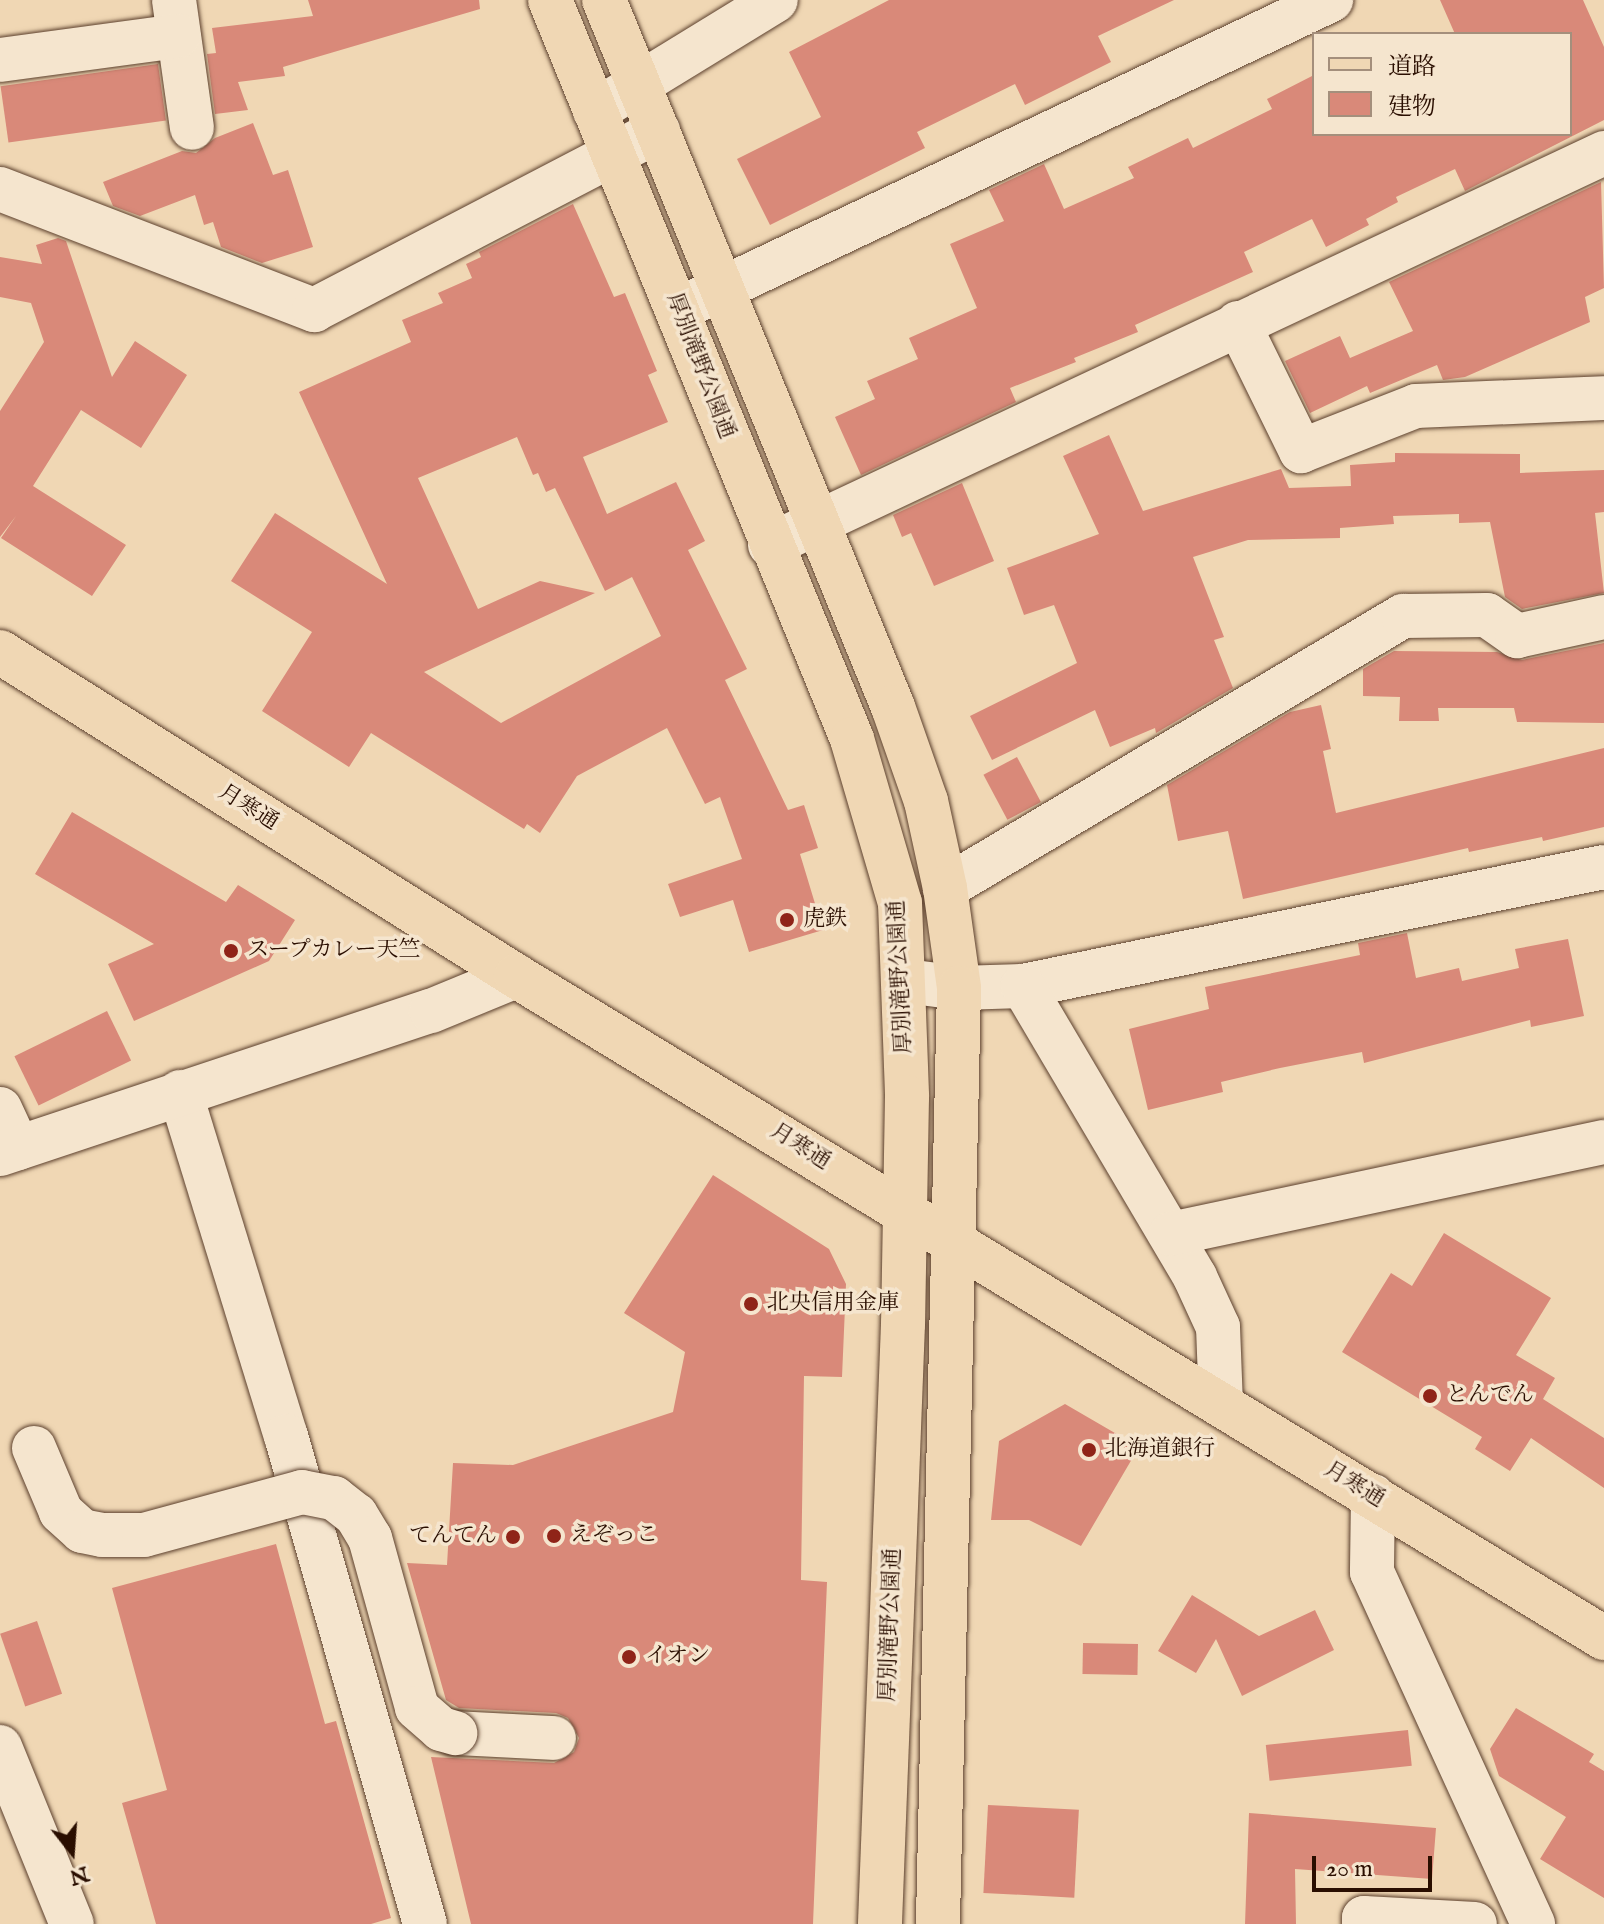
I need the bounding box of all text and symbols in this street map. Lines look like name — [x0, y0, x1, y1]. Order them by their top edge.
legend — [1312, 32, 1572, 136]
text: 道路 — [1388, 52, 1436, 83]
text: 建物 — [1388, 92, 1436, 123]
street label: 厚別滝野公園通 — [660, 289, 740, 443]
street label: 月寒通 — [213, 779, 283, 837]
street label: 厚別滝野公園通 — [884, 899, 918, 1055]
place label: 虎鉄 — [803, 907, 847, 933]
marker: 虎鉄 — [778, 911, 796, 929]
place label: スープカレー天竺 — [247, 938, 422, 964]
marker: スープカレー天竺 — [222, 942, 240, 960]
street label: 月寒通 — [765, 1118, 835, 1176]
place label: 北央信用金庫 — [767, 1291, 899, 1317]
marker: 北央信用金庫 — [742, 1295, 760, 1313]
place label: とんでん — [1446, 1383, 1534, 1409]
marker: とんでん — [1421, 1387, 1439, 1405]
place label: 北海道銀行 — [1105, 1437, 1215, 1463]
marker: 北海道銀行 — [1080, 1441, 1098, 1459]
street label: 月寒通 — [1319, 1457, 1389, 1513]
place label: えぞっこ — [570, 1523, 658, 1549]
place label: てんてん — [409, 1524, 497, 1550]
marker: えぞっこ — [545, 1527, 563, 1545]
marker: てんてん — [504, 1528, 522, 1546]
street label: 厚別滝野公園通 — [875, 1548, 907, 1702]
place label: イオン — [645, 1644, 711, 1670]
marker: イオン — [620, 1648, 638, 1666]
north arrow — [32, 1812, 112, 1892]
scale bar — [1316, 1840, 1436, 1890]
text: 20 m — [1326, 1854, 1373, 1885]
text: N — [66, 1859, 92, 1891]

